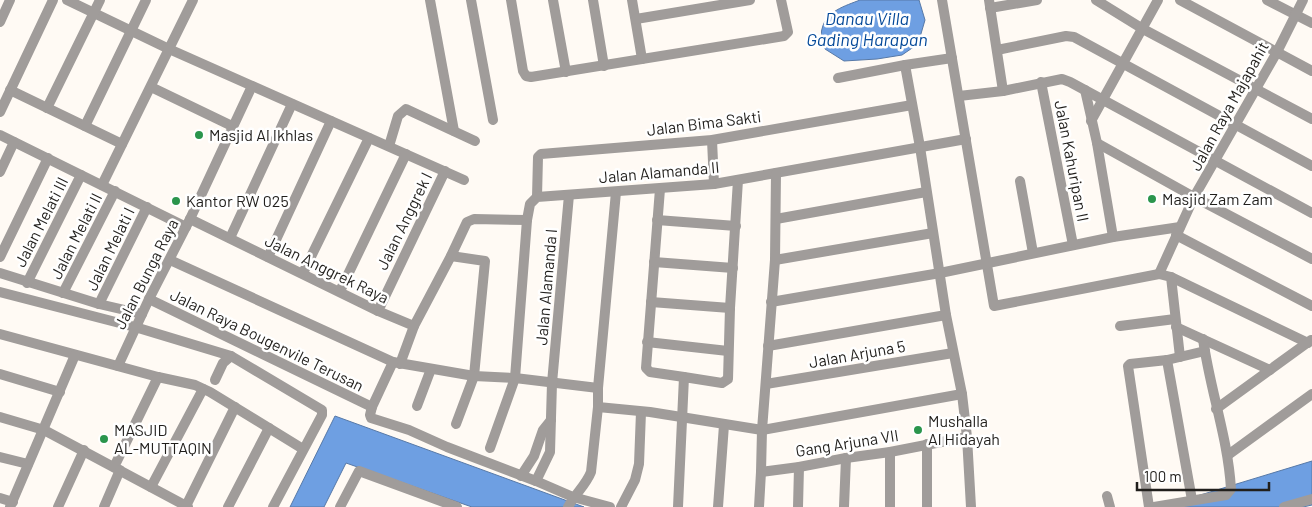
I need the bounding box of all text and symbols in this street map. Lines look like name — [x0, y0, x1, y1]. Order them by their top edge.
water label: Danau Villa Gading Harapan — [806, 7, 928, 50]
street label: Jalan Raya Majapahit — [1185, 38, 1272, 174]
street label: Jalan Kahuripan II — [1051, 99, 1094, 223]
street label: Jalan Bima Sakti — [646, 106, 762, 139]
place label: Masjid Al Ikhlas — [209, 125, 313, 144]
marker: Masjid Al Ikhlas — [193, 129, 205, 141]
street label: Jalan Alamanda II — [598, 157, 720, 186]
street label: Jalan Anggrek I — [372, 169, 435, 273]
street label: Jalan Melati III — [10, 174, 71, 270]
street label: Jalan Melati II — [46, 189, 105, 282]
place label: Masjid Zam Zam — [1162, 189, 1273, 208]
place label: Kantor RW 025 — [186, 191, 289, 210]
marker: Masjid Zam Zam — [1146, 193, 1158, 205]
marker: Kantor RW 025 — [170, 195, 182, 207]
street label: Jalan Melati I — [81, 204, 138, 293]
street label: Jalan Bunga Raya — [110, 215, 182, 332]
street label: Jalan Alamanda I — [531, 228, 560, 346]
street label: Jalan Anggrek Raya — [262, 230, 392, 307]
street label: Jalan Raya Bougenvile Terusan — [167, 284, 367, 395]
street label: Jalan Arjuna 5 — [807, 336, 907, 371]
place label: Mushalla Al Hidayah — [928, 411, 1000, 448]
place label: MASJID AL-MUTTAQIN — [114, 420, 212, 457]
marker: Mushalla Al Hidayah — [912, 424, 924, 436]
street label: Gang Arjuna VII — [794, 425, 900, 460]
marker: MASJID AL-MUTTAQIN — [98, 433, 110, 445]
scale bar — [1137, 460, 1270, 492]
text: 100 m — [1144, 467, 1182, 485]

